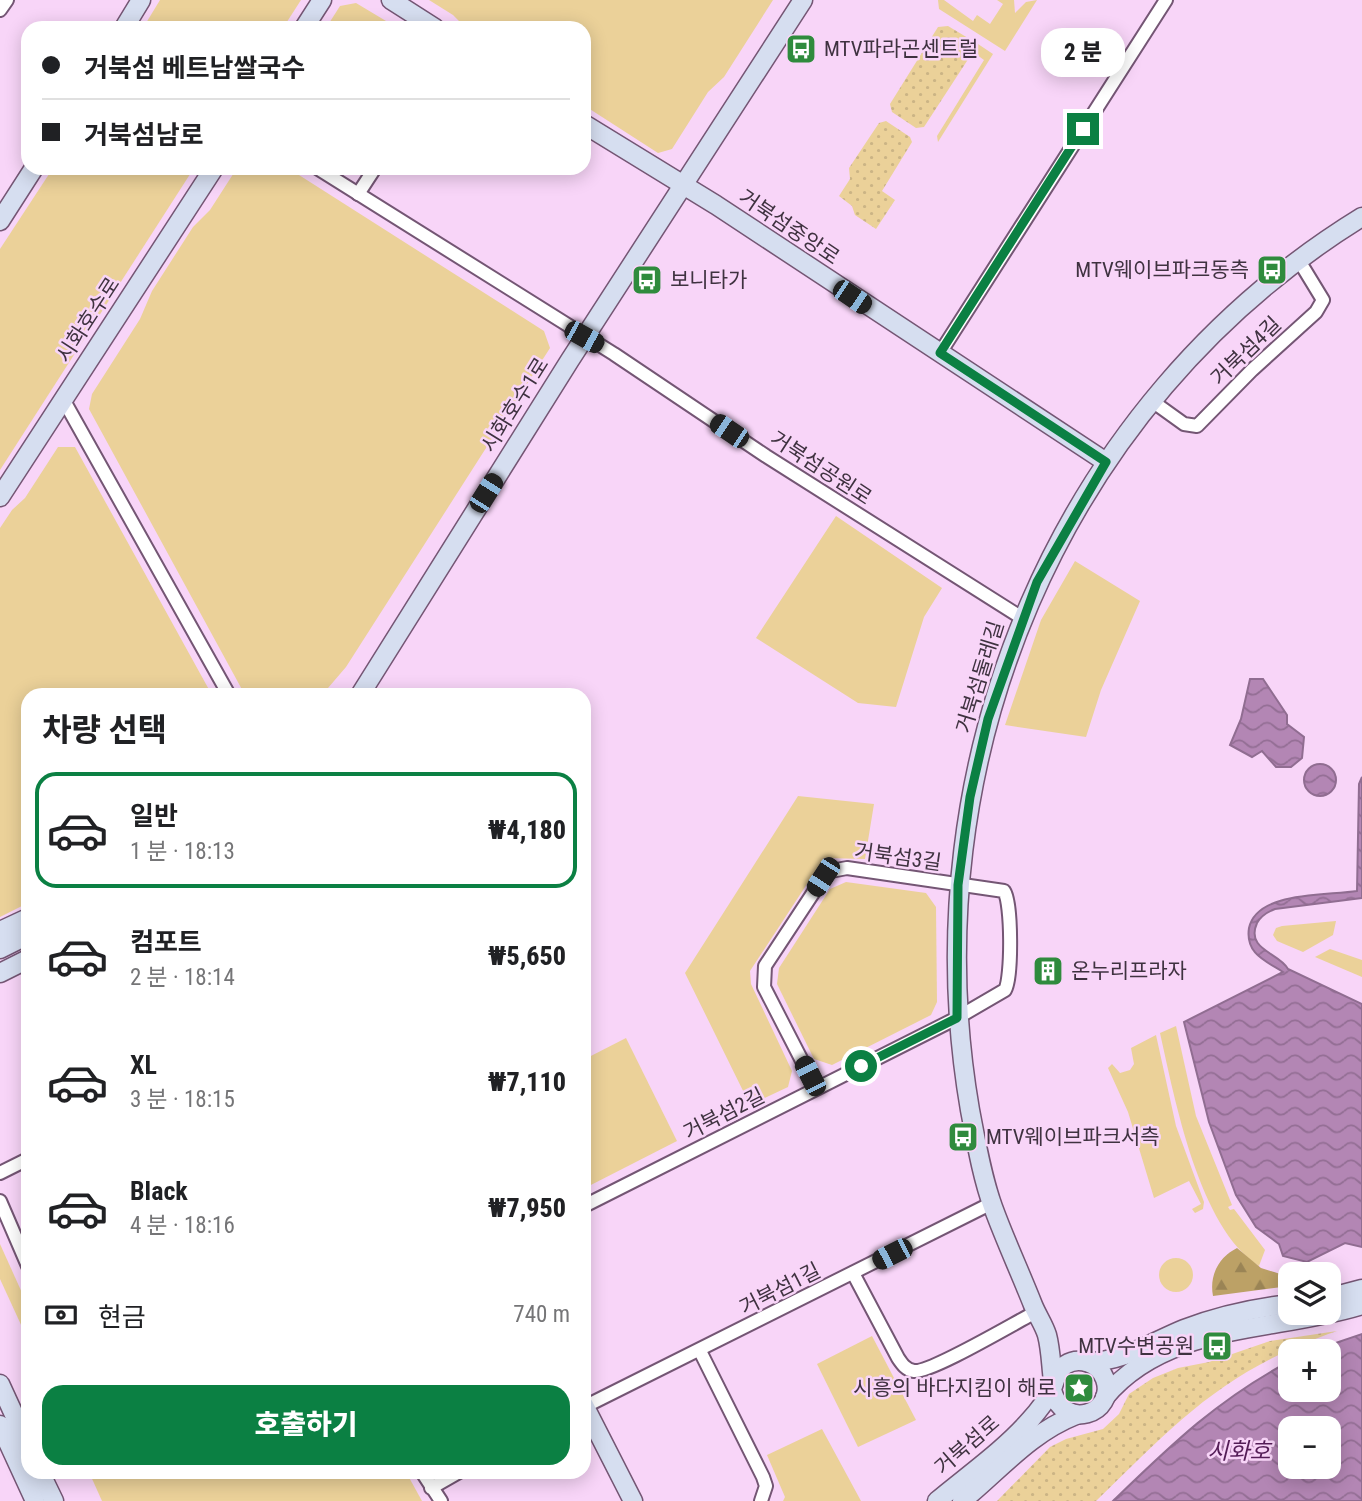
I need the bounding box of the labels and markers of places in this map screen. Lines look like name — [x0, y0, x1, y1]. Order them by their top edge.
bus stop icon: MTV파라곤센트럴 — [784, 32, 818, 66]
place label: MTV파라곤센트럴 — [824, 37, 978, 61]
bus stop icon: MTV웨이브파크동측 — [1255, 253, 1289, 287]
place label: MTV웨이브파크동측 — [1075, 258, 1249, 282]
bus stop icon: 보니타가 — [630, 263, 664, 297]
place label: 보니타가 — [670, 268, 747, 292]
building icon: 온누리프라자 — [1031, 954, 1065, 988]
place label: 온누리프라자 — [1071, 959, 1187, 983]
bus stop icon: MTV웨이브파크서측 — [946, 1120, 980, 1154]
place label: MTV웨이브파크서측 — [986, 1125, 1160, 1149]
bus stop icon: MTV수변공원 — [1200, 1329, 1234, 1363]
place label: MTV수변공원 — [1078, 1334, 1194, 1358]
place icon: 시흥의 바다지킴이 해로 — [1062, 1371, 1096, 1405]
place label: 시흥의 바다지킴이 해로 — [853, 1376, 1056, 1400]

